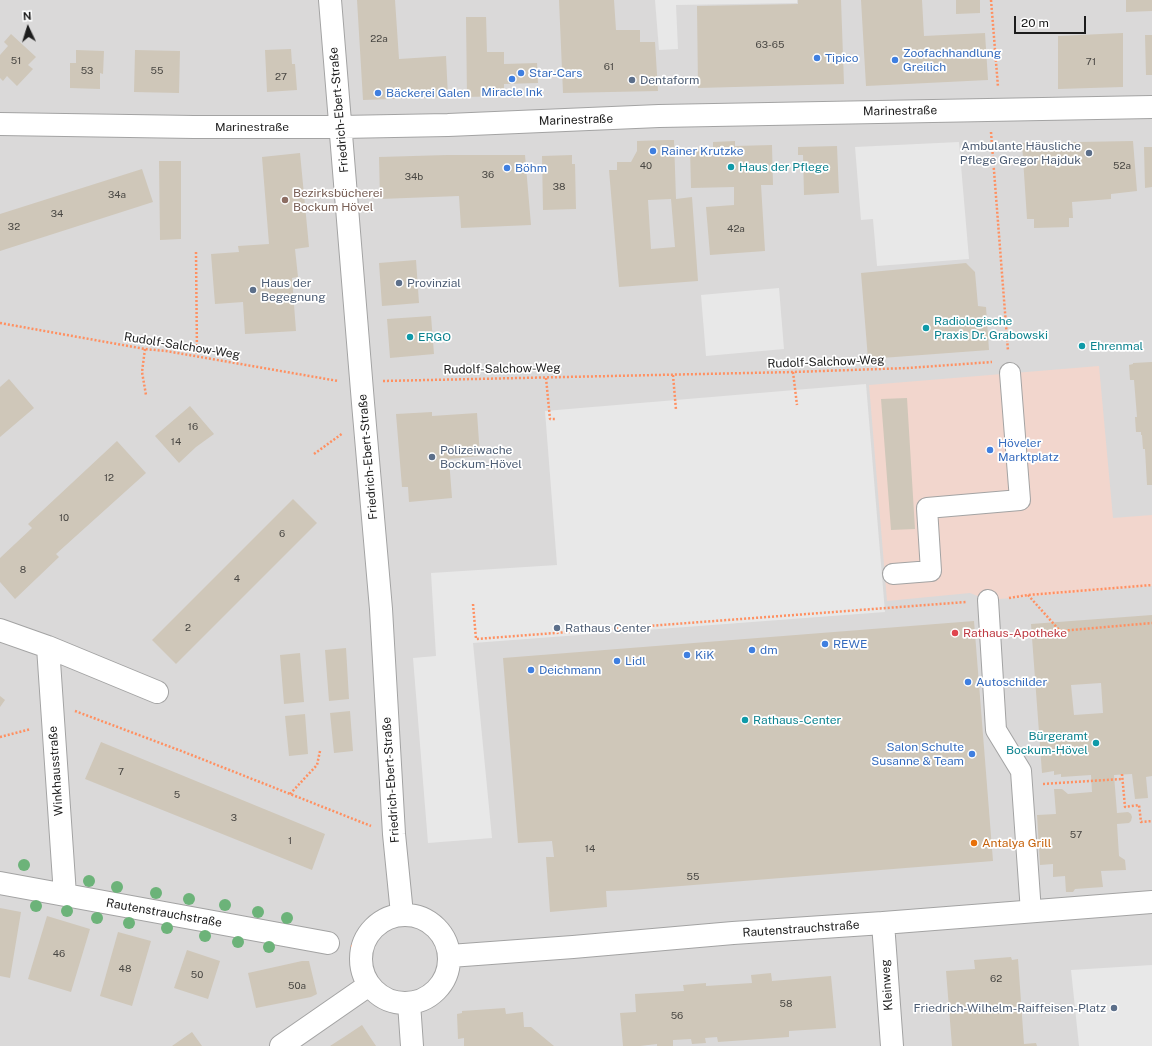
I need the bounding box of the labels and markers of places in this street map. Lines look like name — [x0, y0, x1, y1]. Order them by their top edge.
place label: Zoofachhandlung Greilich — [903, 46, 1001, 74]
place label: Tipico — [825, 51, 859, 65]
marker: Tipico — [812, 53, 822, 63]
marker: Zoofachhandlung Greilich — [890, 55, 900, 65]
place label: Star-Cars — [529, 66, 582, 80]
marker: Star-Cars — [516, 68, 526, 78]
place label: Dentaform — [640, 73, 699, 87]
marker: Miracle Ink — [507, 74, 517, 84]
marker: Dentaform — [627, 75, 637, 85]
place label: Miracle Ink — [481, 85, 543, 99]
place label: Bäckerei Galen — [386, 86, 470, 100]
marker: Bäckerei Galen — [373, 88, 383, 98]
place label: Ambulante Häusliche Pflege Gregor Hajduk — [960, 139, 1081, 167]
place label: Rainer Krutzke — [661, 144, 744, 158]
marker: Rainer Krutzke — [648, 146, 658, 156]
marker: Ambulante Häusliche Pflege Gregor Hajduk — [1084, 148, 1094, 158]
place label: Haus der Pflege — [739, 160, 829, 174]
place label: Böhm — [515, 161, 547, 175]
marker: Haus der Pflege — [726, 162, 736, 172]
marker: Böhm — [502, 163, 512, 173]
place label: Bezirksbücherei Bockum Hövel — [293, 186, 383, 214]
marker: Bezirksbücherei Bockum Hövel — [280, 195, 290, 205]
place label: Haus der Begegnung — [261, 276, 326, 304]
place label: Provinzial — [407, 276, 461, 290]
marker: Provinzial — [394, 278, 404, 288]
marker: Haus der Begegnung — [248, 285, 258, 295]
place label: Radiologische Praxis Dr. Grabowski — [934, 314, 1048, 342]
marker: Radiologische Praxis Dr. Grabowski — [921, 323, 931, 333]
place label: ERGO — [418, 330, 451, 344]
marker: ERGO — [405, 332, 415, 342]
place label: Ehrenmal — [1090, 339, 1143, 353]
marker: Ehrenmal — [1077, 341, 1087, 351]
place label: Höveler Marktplatz — [998, 436, 1059, 464]
place label: Polizeiwache Bockum-Hövel — [440, 443, 522, 471]
marker: Höveler Marktplatz — [985, 445, 995, 455]
marker: Polizeiwache Bockum-Hövel — [427, 452, 437, 462]
place label: Rathaus Center — [565, 621, 651, 635]
marker: Rathaus Center — [552, 623, 562, 633]
place label: Rathaus-Apotheke — [963, 626, 1067, 640]
marker: Rathaus-Apotheke — [950, 628, 960, 638]
place label: REWE — [833, 637, 867, 651]
marker: REWE — [820, 639, 830, 649]
place label: dm — [760, 643, 778, 657]
marker: dm — [747, 645, 757, 655]
place label: KiK — [695, 648, 714, 662]
marker: KiK — [682, 650, 692, 660]
place label: Lidl — [625, 654, 646, 668]
marker: Lidl — [612, 656, 622, 666]
place label: Deichmann — [539, 663, 601, 677]
marker: Deichmann — [526, 665, 536, 675]
place label: Autoschilder — [976, 675, 1047, 689]
marker: Autoschilder — [963, 677, 973, 687]
place label: Rathaus-Center — [753, 713, 841, 727]
marker: Rathaus-Center — [740, 715, 750, 725]
place label: Bürgeramt Bockum-Hövel — [1006, 729, 1088, 757]
marker: Bürgeramt Bockum-Hövel — [1091, 738, 1101, 748]
place label: Salon Schulte Susanne & Team — [871, 740, 964, 768]
marker: Salon Schulte Susanne & Team — [967, 749, 977, 759]
place label: Antalya Grill — [982, 836, 1051, 850]
marker: Antalya Grill — [969, 838, 979, 848]
place label: Friedrich-Wilhelm-Raiffeisen-Platz — [913, 1001, 1106, 1015]
marker: Friedrich-Wilhelm-Raiffeisen-Platz — [1109, 1003, 1119, 1013]

